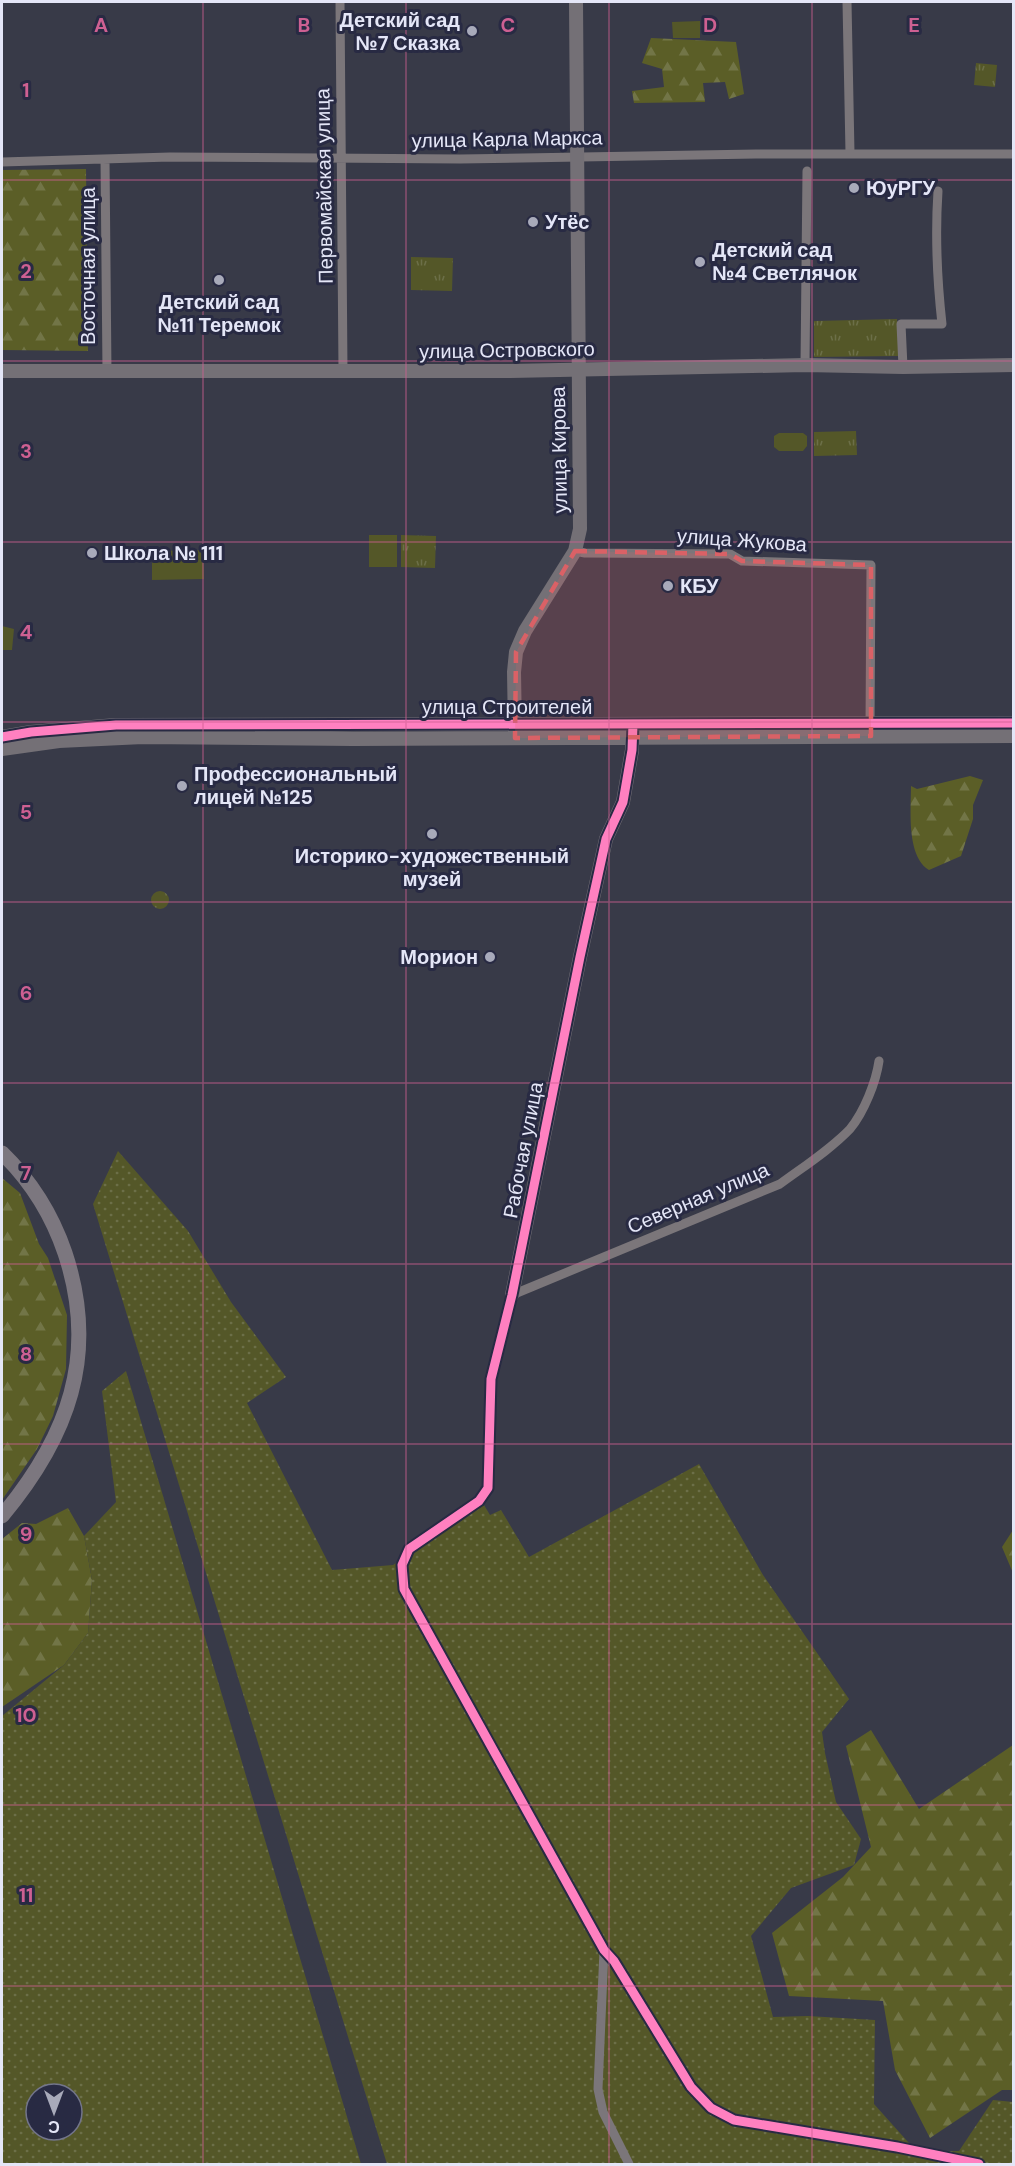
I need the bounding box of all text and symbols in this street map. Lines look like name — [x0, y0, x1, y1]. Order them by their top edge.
place label: Детский сад №7 Сказка — [340, 7, 461, 56]
text: A — [94, 12, 108, 38]
text: B — [298, 12, 310, 38]
text: C — [501, 12, 515, 38]
text: D — [703, 12, 717, 38]
text: E — [908, 12, 920, 38]
marker: Детский сад №7 Сказка — [465, 24, 479, 38]
text: 1 — [22, 77, 30, 103]
street label: Первомайская улица — [309, 87, 339, 284]
street label: улица Карла Маркса — [411, 124, 604, 154]
place label: ЮуРГУ — [866, 175, 935, 201]
marker: ЮуРГУ — [847, 181, 861, 195]
street label: Восточная улица — [75, 186, 101, 345]
place label: Утёс — [545, 209, 589, 235]
marker: Утёс — [526, 215, 540, 229]
place label: Детский сад №4 Светлячок — [712, 237, 858, 286]
marker: Детский сад №4 Светлячок — [693, 255, 707, 269]
text: 2 — [20, 258, 32, 284]
marker: Детский сад №11 Теремок — [212, 273, 226, 287]
place label: Детский сад №11 Теремок — [157, 289, 282, 338]
street label: улица Островского — [419, 335, 595, 365]
street label: улица Кирова — [545, 385, 573, 514]
text: 3 — [20, 438, 32, 464]
street label: улица Жукова — [676, 522, 809, 558]
place label: Школа № 111 — [104, 540, 223, 566]
marker: Школа № 111 — [85, 546, 99, 560]
place label: КБУ — [680, 573, 719, 599]
marker: КБУ — [661, 579, 675, 593]
text: 4 — [20, 619, 33, 645]
street label: улица Строителей — [422, 694, 592, 720]
place label: Профессиональный лицей №125 — [194, 761, 397, 810]
marker: Профессиональный лицей №125 — [175, 779, 189, 793]
text: 5 — [20, 799, 32, 825]
marker: Историко-художественный музей — [425, 827, 439, 841]
place label: Историко-художественный музей — [295, 843, 569, 892]
place label: Морион — [400, 944, 478, 970]
marker: Морион — [483, 950, 497, 964]
text: 6 — [20, 980, 32, 1006]
street label: Рабочая улица — [497, 1079, 549, 1221]
street label: Северная улица — [623, 1156, 774, 1240]
text: 7 — [21, 1160, 32, 1186]
text: 8 — [20, 1341, 32, 1367]
text: 9 — [20, 1521, 32, 1547]
text: 10 — [15, 1702, 37, 1728]
text: 11 — [19, 1882, 33, 1908]
north arrow — [24, 2082, 84, 2142]
text: С — [48, 2116, 60, 2137]

